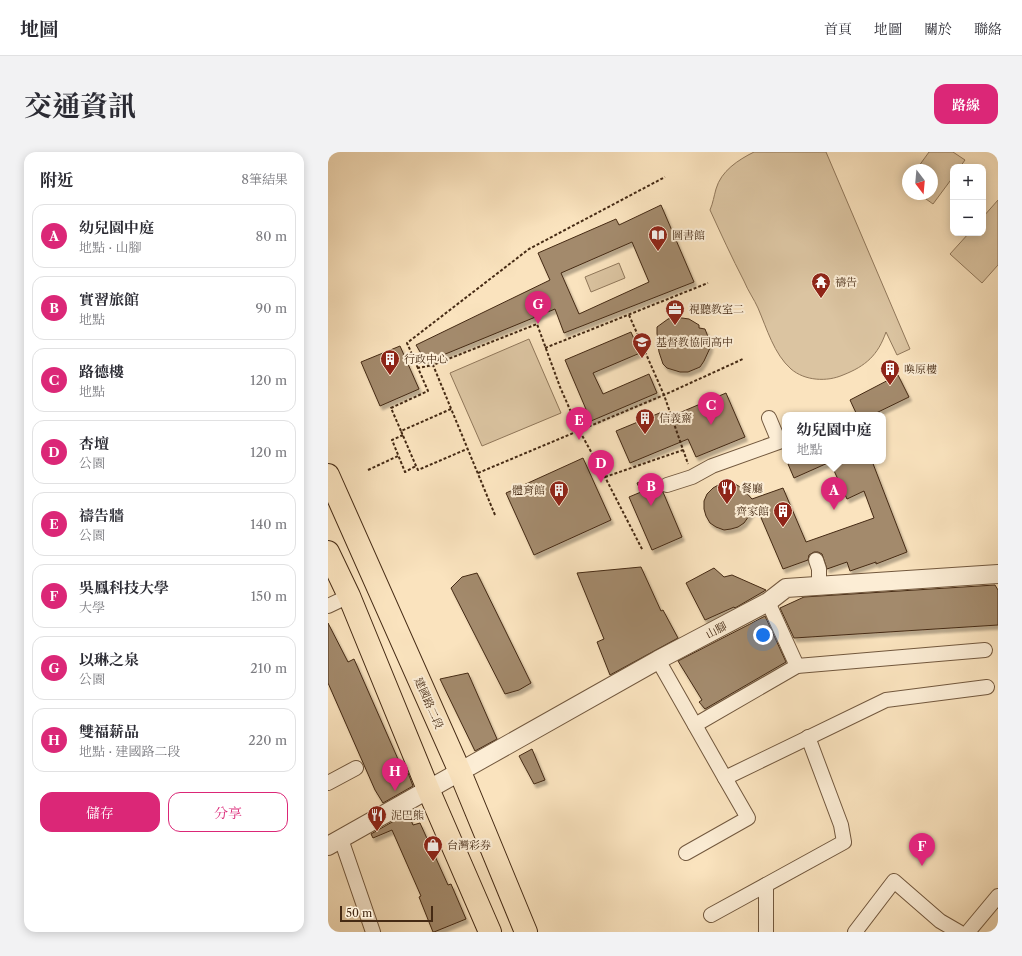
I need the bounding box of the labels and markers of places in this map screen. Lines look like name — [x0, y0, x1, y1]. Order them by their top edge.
library icon: 圖書館 — [647, 224, 669, 252]
place label: 圖書館 — [672, 228, 705, 242]
temple icon: 禱告 — [810, 271, 832, 299]
place label: 禱告 — [835, 275, 857, 289]
pin: G — [525, 291, 551, 324]
office icon: 視聽教室二 — [664, 298, 686, 326]
place label: 視聽教室二 — [689, 302, 744, 316]
school or university icon: 基督教協同高中 — [631, 331, 653, 359]
place label: 基督教協同高中 — [656, 335, 733, 349]
building icon: 行政中心 — [379, 348, 401, 376]
place label: 行政中心 — [404, 352, 448, 366]
building icon: 喚原樓 — [879, 358, 901, 386]
place label: 喚原樓 — [904, 362, 937, 376]
pin: C — [698, 392, 724, 425]
pin: E — [566, 407, 592, 440]
building icon: 信義齋 — [634, 407, 656, 435]
place label: 信義齋 — [659, 411, 692, 425]
pin: D — [588, 450, 614, 483]
pin: B — [638, 473, 664, 506]
restaurant icon: 餐廳 — [716, 477, 738, 505]
pin: A — [821, 477, 847, 510]
building icon: 體育館 — [548, 479, 570, 507]
place label: 餐廳 — [741, 481, 763, 495]
place label: 體育館 — [512, 483, 545, 497]
building icon: 齊家館 — [772, 500, 794, 528]
place label: 齊家館 — [736, 504, 769, 518]
pin: H — [382, 758, 408, 791]
restaurant icon: 泥巴熊 — [366, 804, 388, 832]
place label: 泥巴熊 — [391, 808, 424, 822]
pin: F — [909, 833, 935, 866]
shop icon: 台灣彩券 — [422, 834, 444, 862]
place label: 台灣彩券 — [447, 838, 491, 852]

